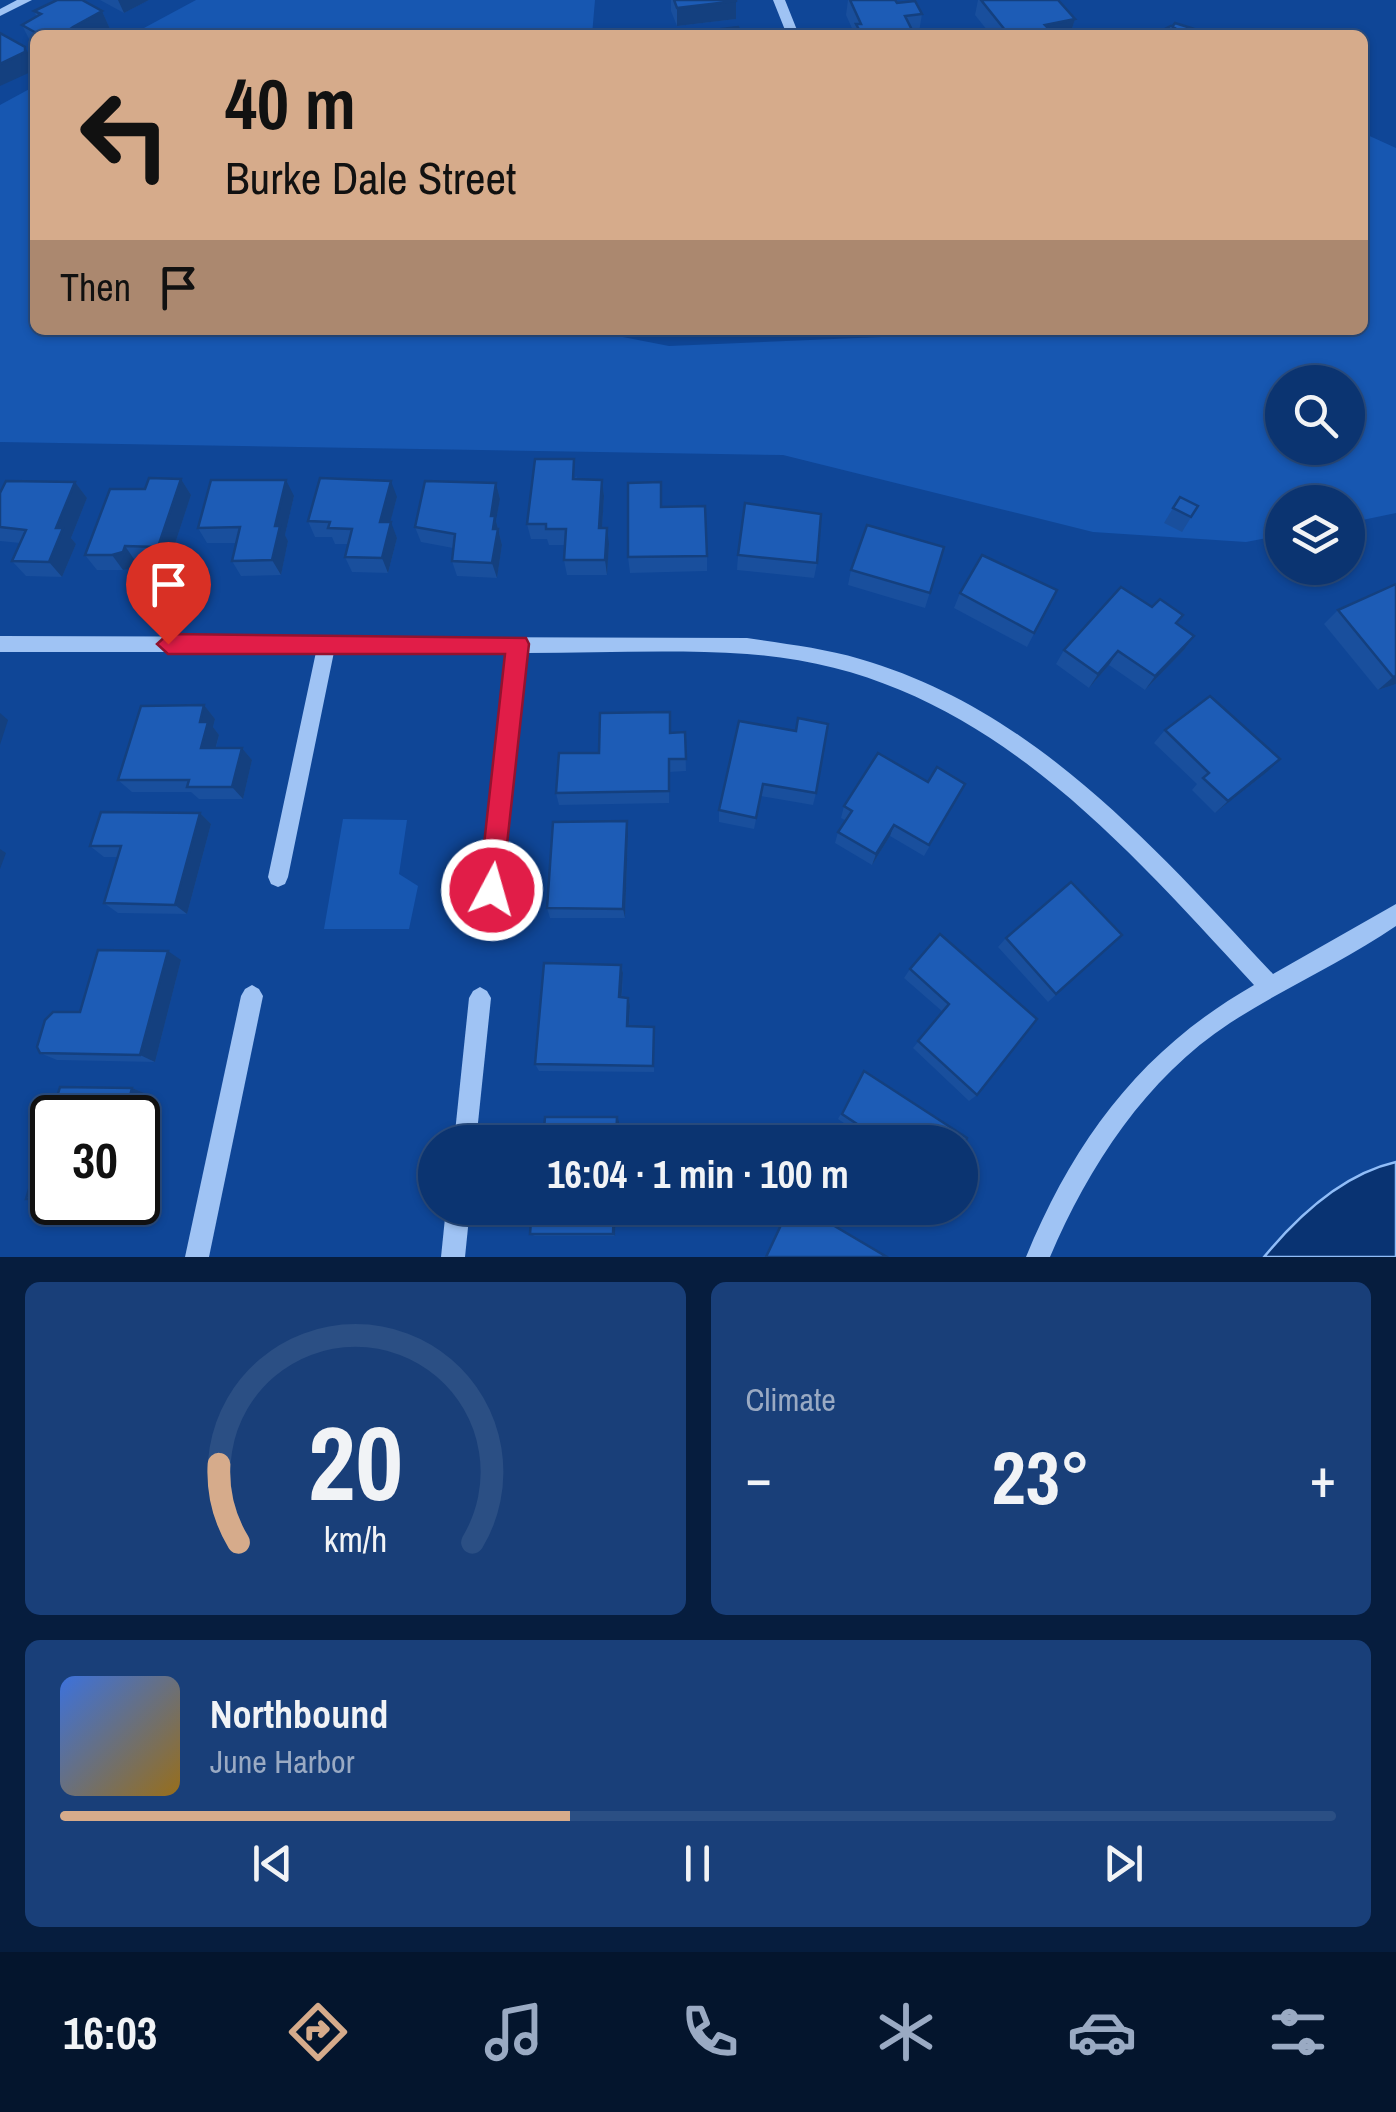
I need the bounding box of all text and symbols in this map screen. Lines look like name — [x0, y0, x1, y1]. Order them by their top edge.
text: 40 m — [225, 57, 356, 151]
icon: left — [60, 70, 190, 200]
text: Burke Dale Street — [225, 147, 516, 208]
icon: arrive — [151, 260, 206, 315]
text: Then — [60, 262, 131, 313]
map controls — [1265, 365, 1365, 585]
button: search — [1265, 365, 1365, 465]
button: layers — [1265, 485, 1365, 585]
pin — [126, 542, 211, 645]
icon: arrive — [141, 557, 196, 612]
position arrow — [440, 838, 544, 942]
speed limit sign: 30 — [30, 1095, 160, 1225]
text: 16:04 · 1 min · 100 m — [547, 1149, 849, 1200]
text: Climate — [746, 1378, 836, 1421]
text: 20 — [308, 1392, 403, 1532]
text: 23° — [992, 1426, 1090, 1527]
text: − — [746, 1440, 772, 1514]
text: + — [1310, 1440, 1336, 1514]
text: km/h — [323, 1515, 387, 1563]
text: Northbound — [210, 1689, 388, 1740]
text: June Harbor — [210, 1740, 354, 1783]
icon: previous — [245, 1836, 300, 1891]
icon: pause — [670, 1836, 725, 1891]
icon: next — [1096, 1836, 1151, 1891]
icon: directions — [283, 1997, 353, 2067]
icon: music — [479, 1997, 549, 2067]
icon: phone — [675, 1997, 745, 2067]
icon: climate — [871, 1997, 941, 2067]
icon: car — [1067, 1997, 1137, 2067]
icon: filters — [1263, 1997, 1333, 2067]
text: 16:03 — [63, 2002, 157, 2063]

